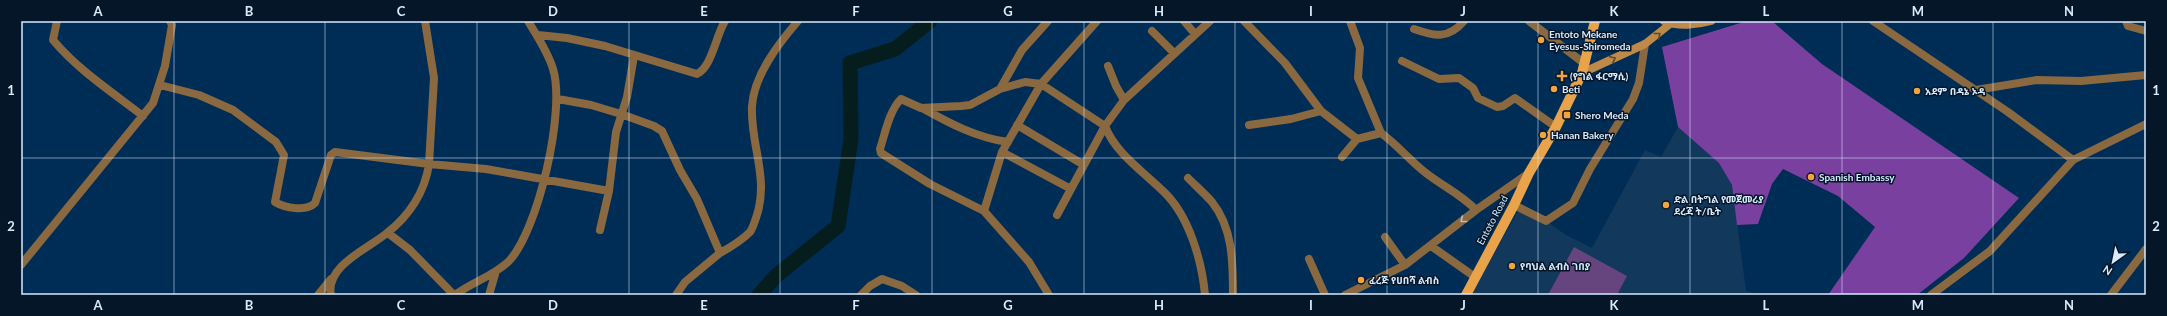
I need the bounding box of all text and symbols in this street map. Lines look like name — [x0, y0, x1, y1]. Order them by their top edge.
text: A — [92, 3, 103, 19]
text: B — [245, 3, 254, 19]
text: C — [397, 3, 406, 19]
text: D — [548, 3, 558, 19]
text: E — [700, 3, 708, 19]
text: F — [852, 3, 860, 19]
text: G — [1003, 3, 1013, 19]
text: H — [1154, 3, 1164, 19]
text: I — [1309, 3, 1313, 19]
text: J — [1460, 3, 1466, 19]
text: K — [1610, 3, 1620, 19]
text: L — [1763, 3, 1770, 19]
text: M — [1912, 3, 1924, 19]
text: N — [2064, 3, 2074, 19]
place label: Entoto Mekane Eyesus-Shiromeda — [1549, 28, 1631, 52]
one-way arrow — [1653, 32, 1661, 39]
marker: Entoto Mekane Eyesus-Shiromeda — [1536, 35, 1546, 45]
one-way arrow — [1609, 56, 1617, 64]
place label: (የግል ፋርማሲ) — [1570, 70, 1628, 82]
marker: (የግል ፋርማሲ) — [1557, 71, 1567, 81]
text: 1 — [7, 82, 15, 98]
text: 1 — [2152, 82, 2160, 98]
place label: Beti — [1562, 83, 1580, 95]
marker: Beti — [1549, 84, 1559, 94]
place label: አደም በዳኔ ኦዳ — [1925, 85, 1986, 97]
marker: አደም በዳኔ ኦዳ — [1912, 86, 1922, 96]
place label: Shero Meda — [1575, 109, 1629, 121]
marker: Shero Meda — [1562, 110, 1572, 120]
place label: Hanan Bakery — [1551, 129, 1614, 141]
marker: Hanan Bakery — [1538, 130, 1548, 140]
place label: Spanish Embassy — [1819, 171, 1895, 183]
marker: Spanish Embassy — [1806, 172, 1816, 182]
street label: Entoto Road — [1474, 193, 1510, 247]
place label: ድል በትግል የመጀመሪያ ደረጃ ት/ቤት — [1674, 193, 1764, 217]
marker: ድል በትግል የመጀመሪያ ደረጃ ት/ቤት — [1661, 200, 1671, 210]
one-way arrow — [1460, 216, 1467, 223]
text: 2 — [7, 218, 15, 234]
text: 2 — [2152, 218, 2160, 234]
north arrow — [2093, 242, 2133, 282]
place label: የባህል ልብስ ገበያ — [1520, 260, 1591, 272]
marker: የባህል ልብስ ገበያ — [1507, 261, 1517, 271]
text: N — [2100, 263, 2114, 279]
place label: ፈረጅ የሀበሻ ልብስ — [1369, 274, 1439, 286]
marker: ፈረጅ የሀበሻ ልብስ — [1356, 275, 1366, 285]
text: A — [92, 297, 103, 313]
text: B — [245, 297, 254, 313]
text: C — [397, 297, 406, 313]
text: D — [548, 297, 558, 313]
text: E — [700, 297, 708, 313]
text: F — [852, 297, 860, 313]
text: G — [1003, 297, 1013, 313]
text: H — [1154, 297, 1164, 313]
text: I — [1309, 297, 1313, 313]
text: J — [1460, 297, 1466, 313]
text: K — [1610, 297, 1620, 313]
text: L — [1763, 297, 1770, 313]
text: M — [1912, 297, 1924, 313]
text: N — [2064, 297, 2074, 313]

